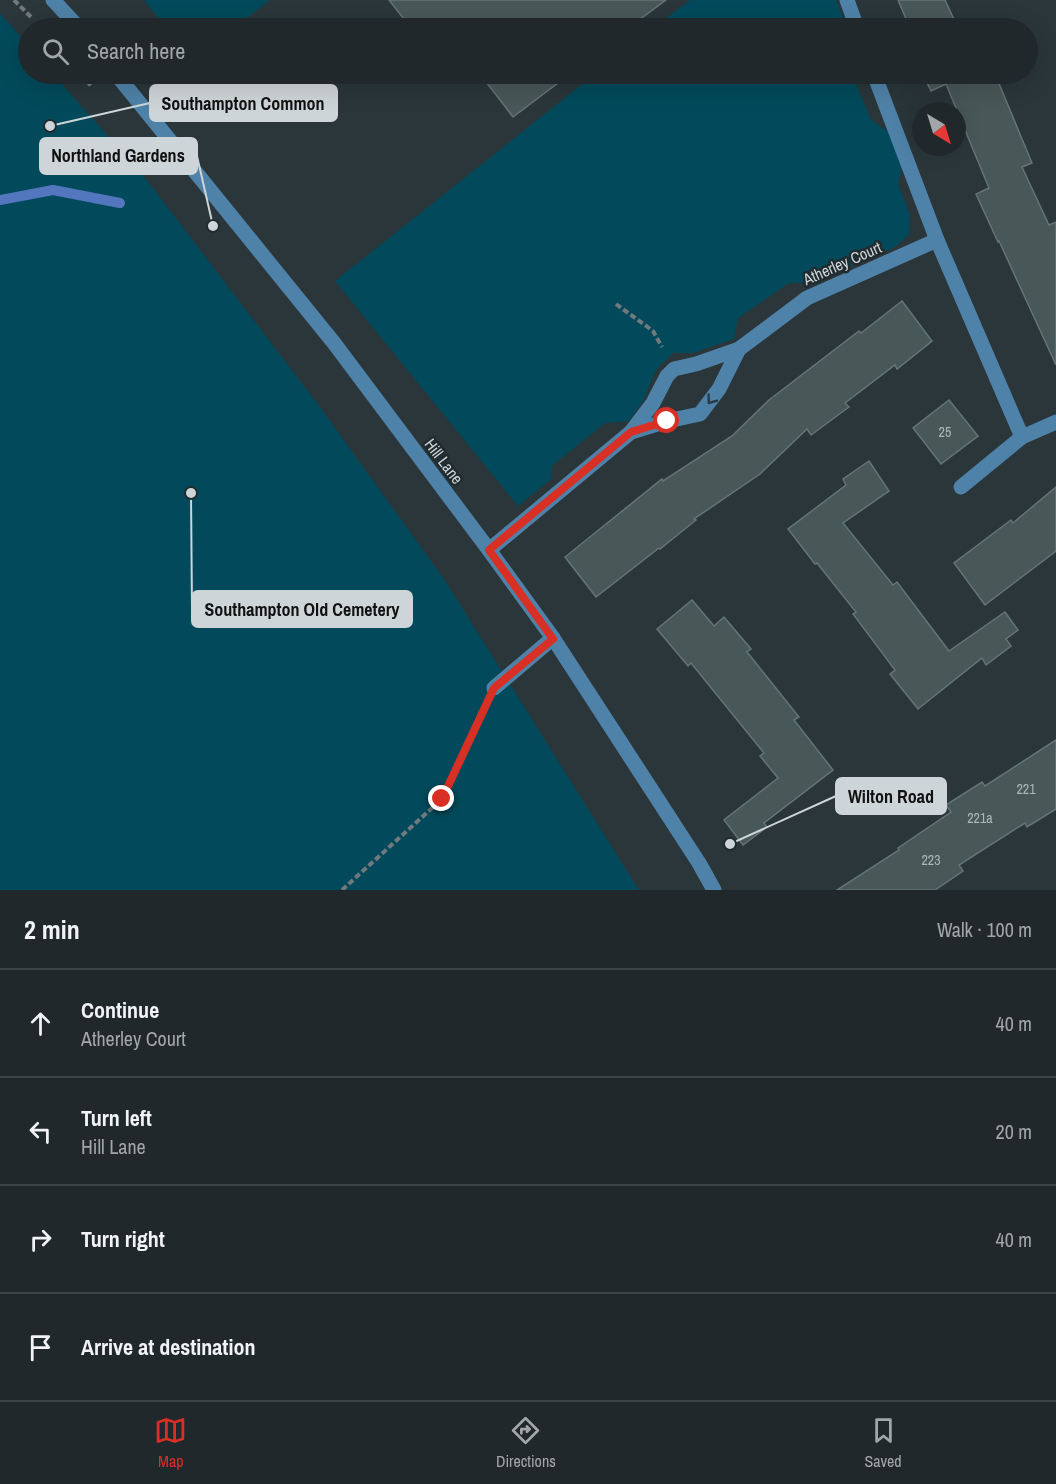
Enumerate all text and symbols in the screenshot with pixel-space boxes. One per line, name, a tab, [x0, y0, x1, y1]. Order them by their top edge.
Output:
search box	[18, 18, 1038, 84]
icon: search	[39, 35, 72, 68]
text: Search here	[87, 36, 185, 66]
callout: Southampton Common	[150, 85, 337, 121]
text: Southampton Common	[161, 91, 325, 116]
north arrow	[912, 102, 966, 156]
callout: Northland Gardens	[40, 138, 197, 174]
text: Northland Gardens	[51, 143, 185, 168]
street label: Atherley Court	[798, 236, 885, 291]
one-way arrow	[707, 394, 718, 405]
route start	[653, 407, 679, 433]
house number: 25	[939, 423, 951, 441]
street label: Hill Lane	[420, 434, 468, 488]
callout: Southampton Old Cemetery	[192, 591, 412, 627]
text: Southampton Old Cemetery	[204, 597, 400, 622]
callout: Wilton Road	[836, 778, 946, 814]
house number: 221	[1016, 780, 1036, 798]
text: Wilton Road	[848, 784, 934, 809]
route end	[428, 785, 454, 811]
house number: 221a	[967, 809, 993, 827]
house number: 223	[921, 851, 941, 869]
text: 2 min	[24, 912, 80, 947]
text: Walk · 100 m	[937, 916, 1032, 943]
text: Continue	[81, 995, 159, 1025]
icon: ahead	[24, 1007, 57, 1040]
text: 40 m	[996, 1010, 1032, 1037]
text: Atherley Court	[81, 1025, 186, 1052]
text: Turn left	[81, 1103, 152, 1133]
icon: left	[24, 1115, 57, 1148]
text: 20 m	[996, 1118, 1032, 1145]
text: Hill Lane	[81, 1133, 146, 1160]
icon: right	[24, 1223, 57, 1256]
text: Turn right	[81, 1224, 165, 1254]
text: 40 m	[996, 1226, 1032, 1253]
icon: arrive	[24, 1331, 57, 1364]
text: Arrive at destination	[81, 1332, 255, 1362]
tab: Map	[154, 1414, 187, 1472]
tab: Directions	[496, 1414, 556, 1472]
tab: Saved	[864, 1414, 902, 1472]

